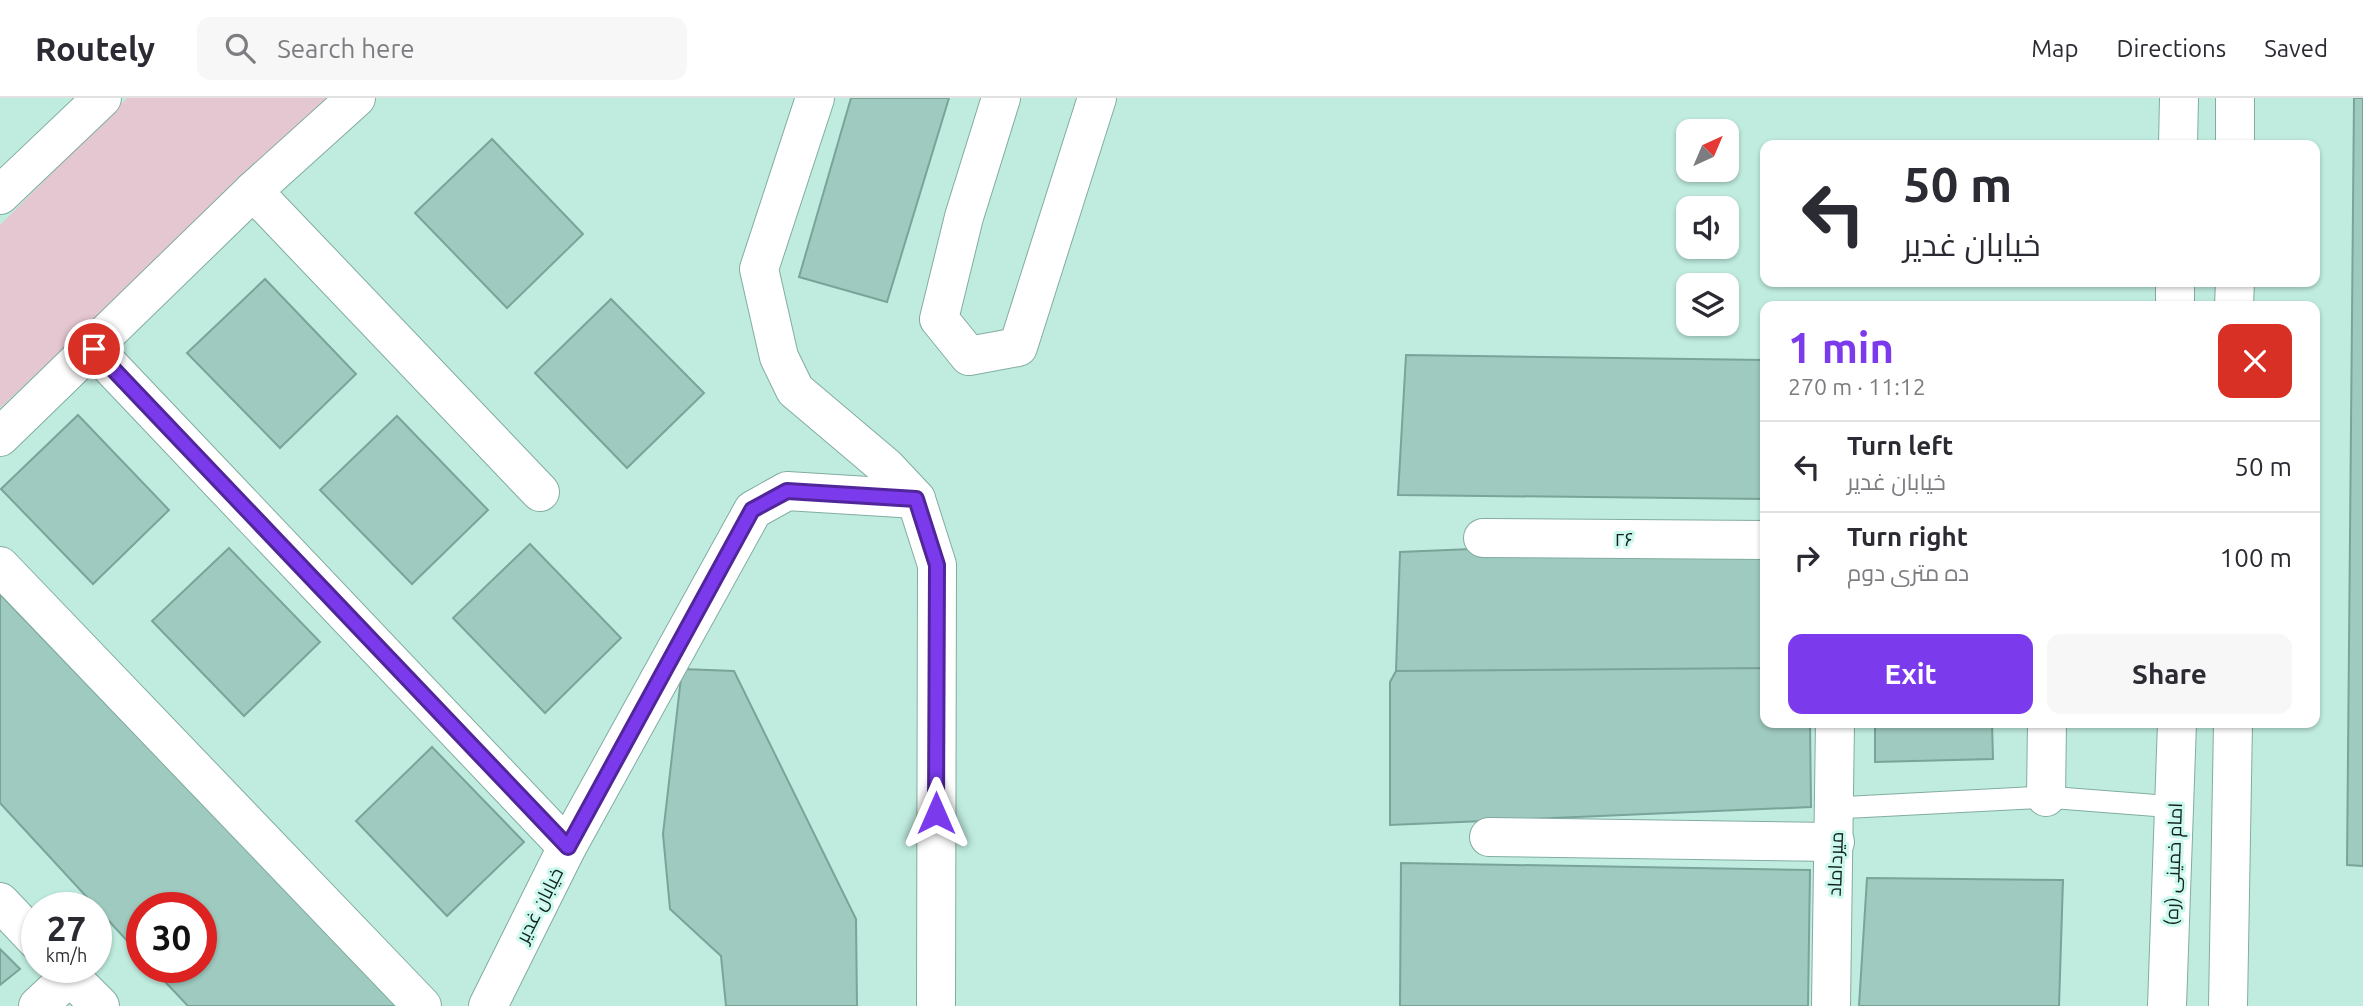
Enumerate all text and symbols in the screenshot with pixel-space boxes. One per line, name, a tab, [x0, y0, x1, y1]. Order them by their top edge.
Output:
search box	[197, 17, 687, 80]
icon: search	[221, 29, 259, 67]
text: Routely	[35, 30, 155, 67]
text: Search here	[277, 34, 415, 63]
text: Map	[2031, 35, 2078, 62]
text: Directions	[2116, 35, 2226, 62]
text: Saved	[2264, 35, 2328, 62]
north arrow	[1676, 119, 1740, 182]
map controls	[1676, 119, 1739, 336]
text: 50 m	[1903, 156, 2012, 211]
icon: left	[1788, 168, 1879, 259]
button: sound	[1676, 196, 1739, 259]
text: خیابان غدیر	[1903, 226, 2040, 262]
button: layers	[1676, 273, 1739, 336]
pin	[64, 319, 124, 379]
text: 1 min	[1788, 324, 1894, 371]
button: close	[2218, 324, 2292, 398]
icon: arrive	[75, 330, 113, 368]
text: 270 m · 11:12	[1788, 374, 1926, 399]
text: Turn left	[1847, 431, 1953, 460]
icon: left	[1788, 448, 1826, 486]
text: 50 m	[2234, 452, 2292, 481]
text: خیابان غدیر	[1847, 469, 1946, 494]
text: Turn right	[1847, 522, 1968, 551]
street label: ۲۶	[1614, 528, 1634, 550]
icon: right	[1788, 539, 1826, 577]
text: 100 m	[2220, 543, 2292, 572]
text: ده متری دوم	[1847, 560, 1969, 585]
button: Exit	[1788, 634, 2033, 714]
button: Share	[2047, 634, 2292, 714]
position arrow	[899, 776, 973, 850]
street label: امام خمینی (ره)	[2160, 802, 2189, 926]
street label: میرداماد	[1823, 831, 1848, 897]
street label: خیابان غدیر	[510, 864, 568, 948]
speed limit sign: 30	[126, 892, 217, 983]
text: 27	[47, 908, 86, 948]
text: km/h	[46, 945, 87, 965]

